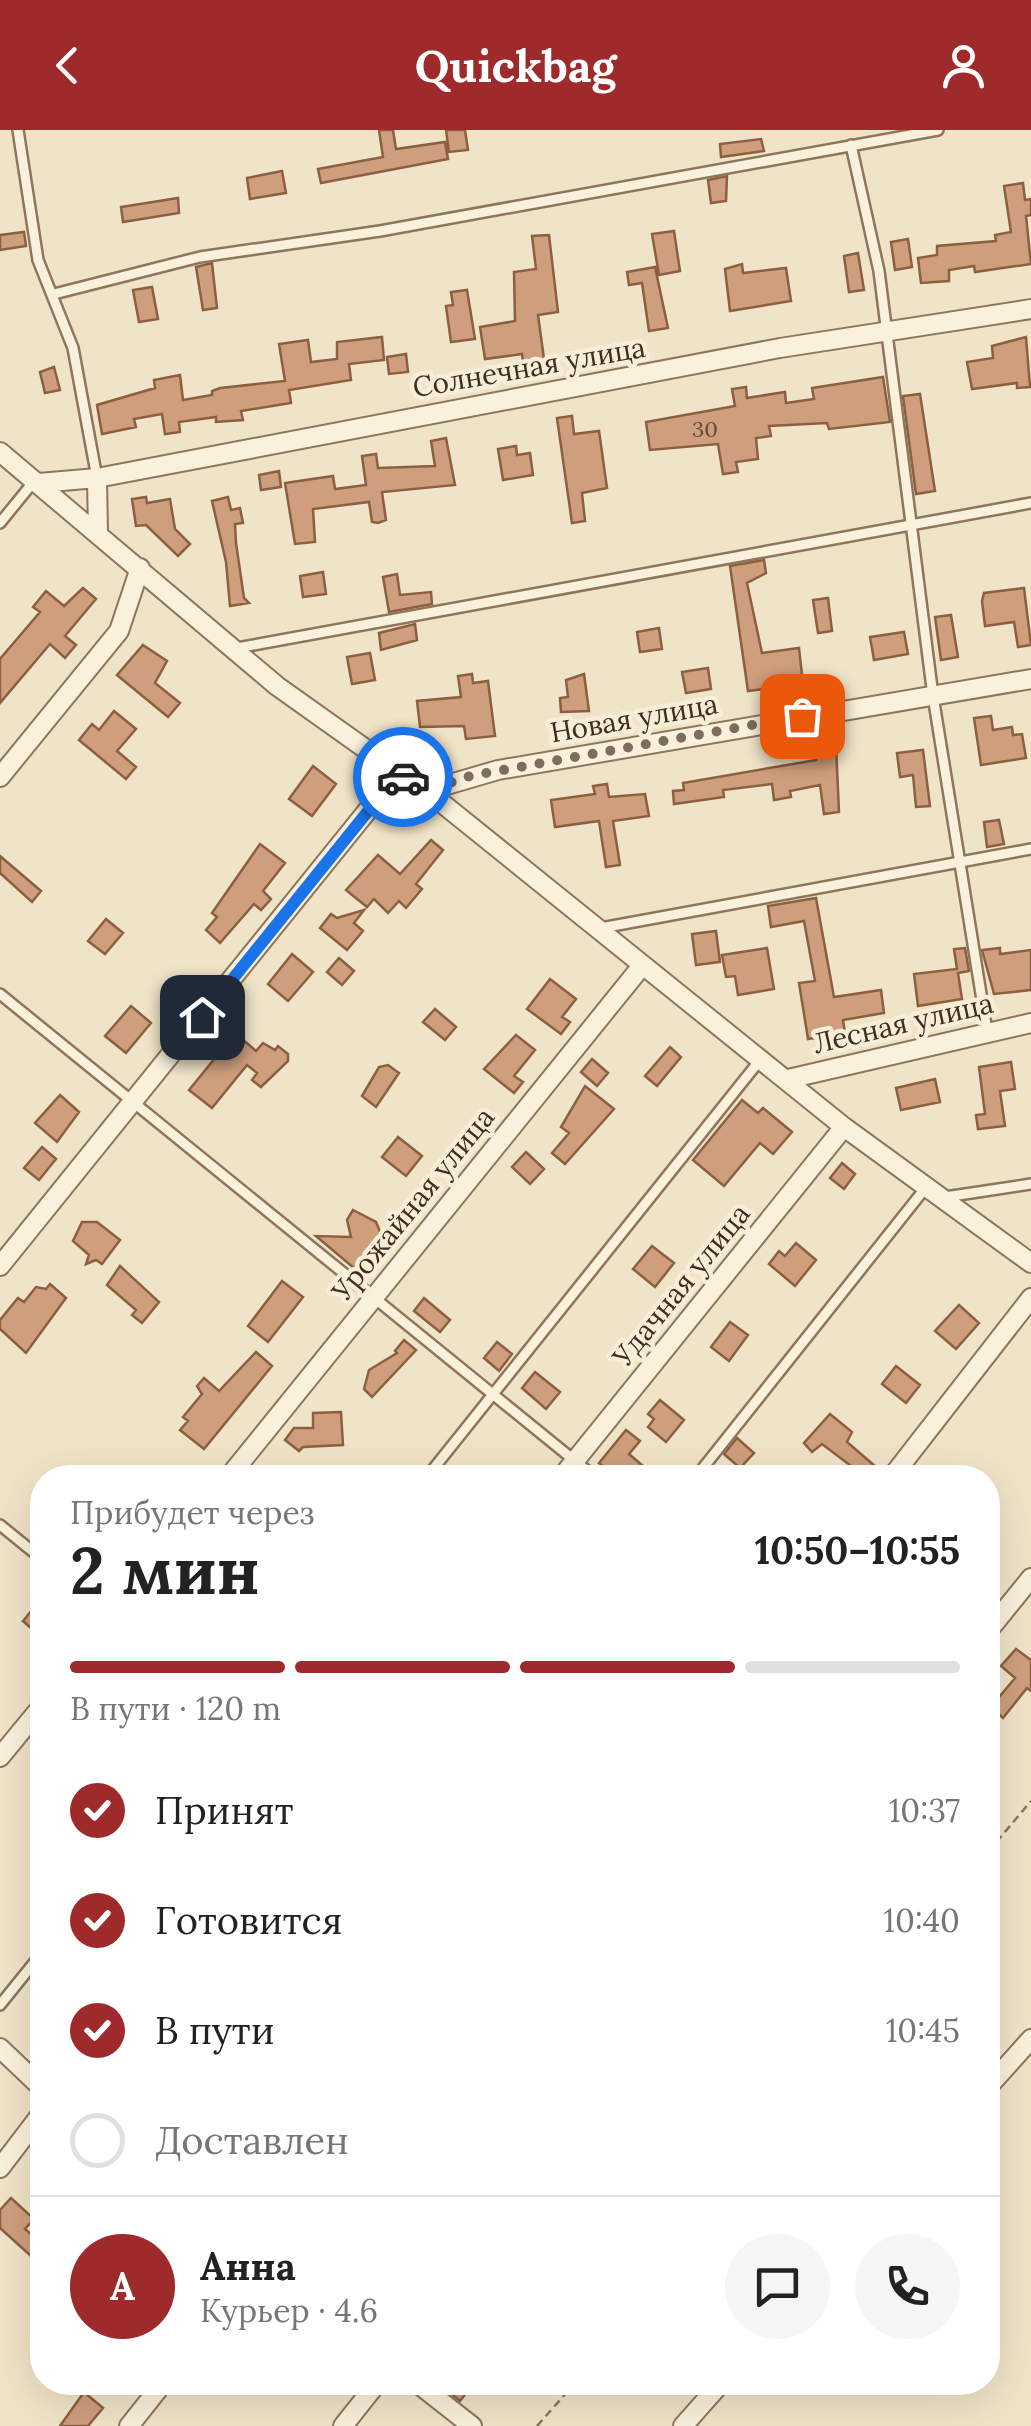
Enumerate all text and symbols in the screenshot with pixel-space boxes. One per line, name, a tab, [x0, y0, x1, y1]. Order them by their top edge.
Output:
text: Quickbag	[415, 37, 616, 94]
icon: back	[40, 38, 95, 93]
icon: person	[936, 38, 991, 93]
street label: Солнечная улица	[410, 329, 648, 405]
house number: 30	[692, 415, 718, 443]
pin	[760, 674, 845, 759]
street label: Новая улица	[547, 686, 721, 750]
icon: bag	[775, 689, 830, 744]
courier	[353, 727, 453, 827]
icon: car	[376, 750, 431, 805]
pin	[160, 975, 245, 1060]
street label: Лесная улица	[809, 985, 997, 1061]
icon: home	[175, 990, 230, 1045]
street label: Урожайная улица	[323, 1100, 502, 1309]
street label: Удачная улица	[604, 1196, 758, 1374]
text: Прибудет через	[70, 1492, 314, 1533]
text: 10:50–10:55	[755, 1526, 960, 1574]
text: 2 мин	[70, 1529, 260, 1612]
text: В пути · 120 m	[70, 1688, 281, 1729]
icon: check	[70, 1783, 125, 1838]
text: Принят	[155, 1786, 294, 1834]
text: 10:37	[889, 1790, 960, 1831]
icon: check	[70, 1893, 125, 1948]
text: Готовится	[155, 1896, 342, 1944]
text: 10:40	[883, 1900, 960, 1941]
icon: check	[70, 2003, 125, 2058]
text: В пути	[155, 2006, 274, 2054]
text: 10:45	[886, 2010, 960, 2051]
text: Доставлен	[155, 2116, 349, 2164]
button: chat	[725, 2234, 830, 2339]
button: phone	[855, 2234, 960, 2339]
text: Анна	[200, 2242, 296, 2290]
text: А	[110, 2262, 135, 2310]
text: Курьер · 4.6	[200, 2290, 378, 2331]

